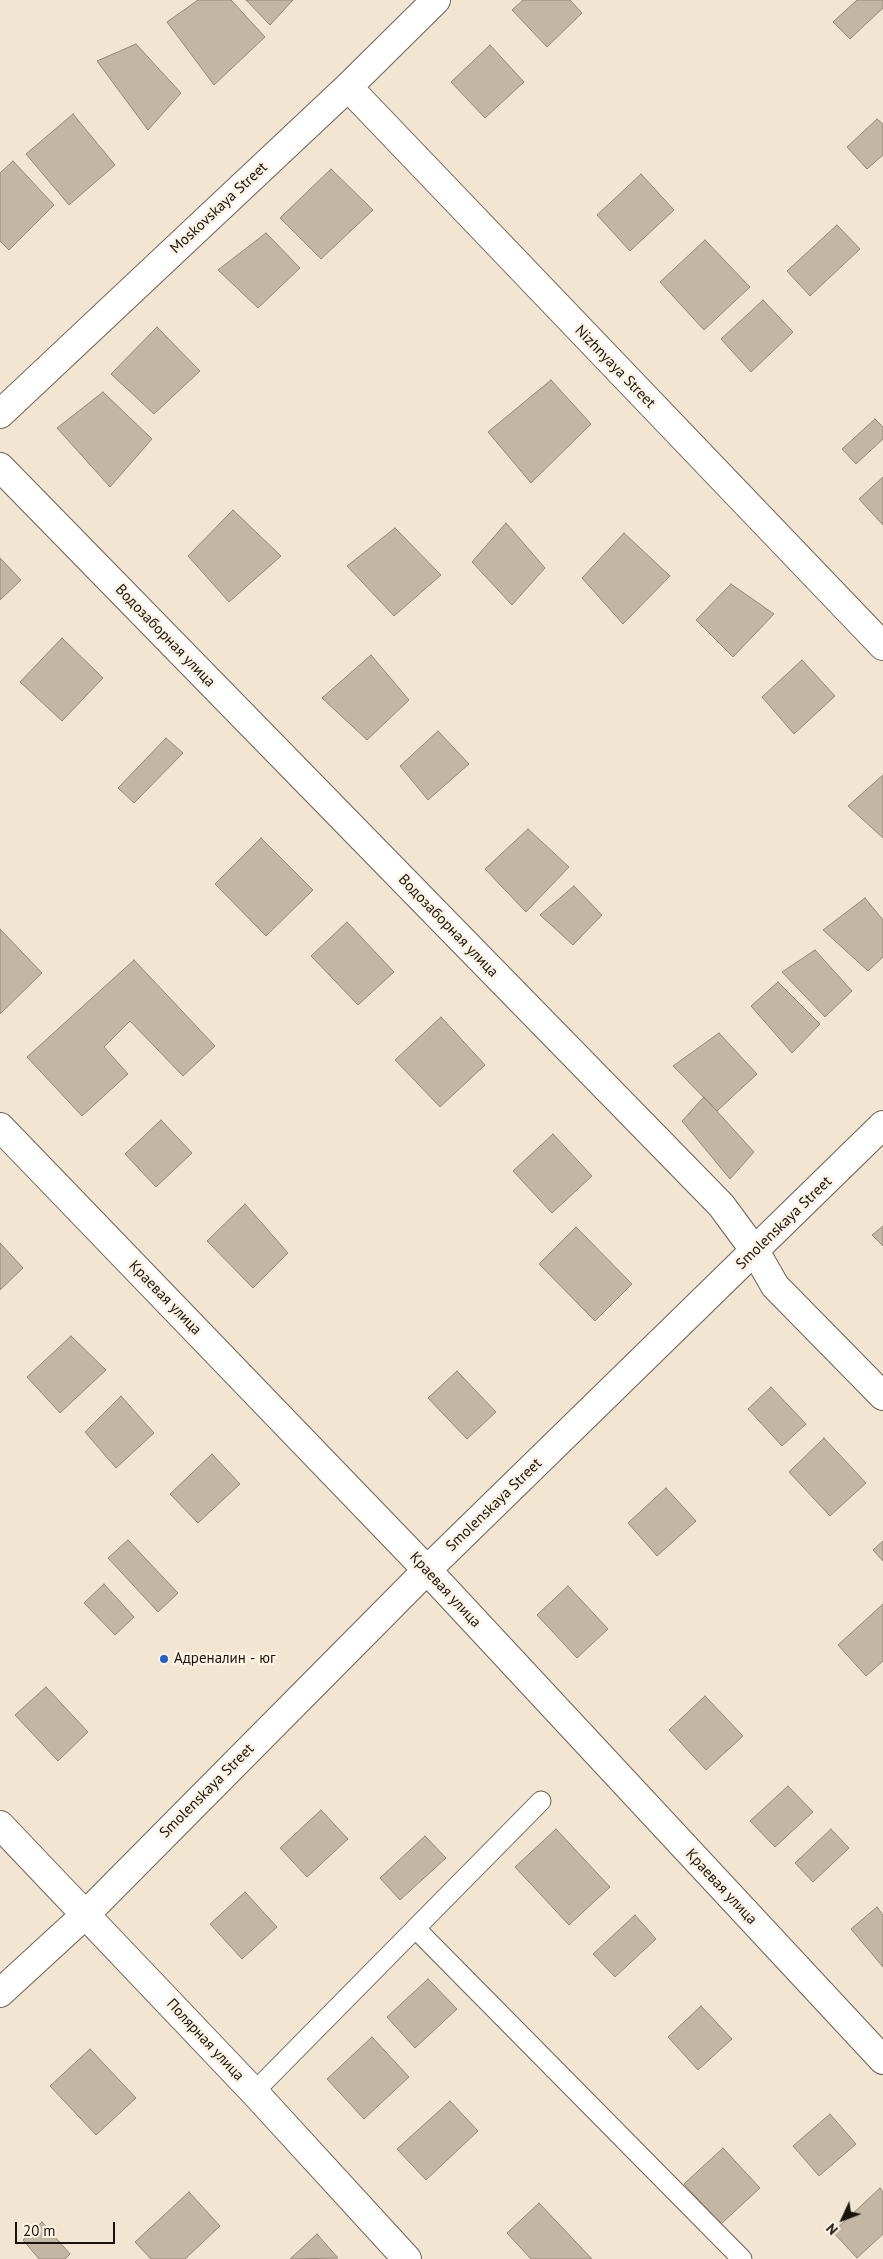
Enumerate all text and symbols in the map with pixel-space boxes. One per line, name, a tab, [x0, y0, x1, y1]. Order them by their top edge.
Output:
street label: Moskovskaya Street	[167, 158, 271, 258]
street label: Nizhnyaya Street	[571, 322, 659, 412]
street label: Водозаборная улица	[111, 581, 219, 691]
street label: Водозаборная улица	[394, 871, 502, 981]
street label: Smolenskaya Street	[732, 1173, 836, 1273]
street label: Краевая улица	[125, 1257, 205, 1339]
street label: Smolenskaya Street	[442, 1455, 546, 1555]
street label: Краевая улица	[405, 1549, 485, 1631]
place label: Адреналин - юг	[174, 1650, 276, 1668]
marker: Адреналин - юг	[158, 1653, 170, 1665]
street label: Smolenskaya Street	[156, 1740, 258, 1842]
street label: Краевая улица	[681, 1846, 761, 1928]
street label: Полярная улица	[162, 1995, 248, 2085]
north arrow	[818, 2194, 868, 2244]
scale bar	[18, 2212, 118, 2244]
text: N	[822, 2220, 842, 2239]
text: 20 m	[23, 2221, 56, 2240]

